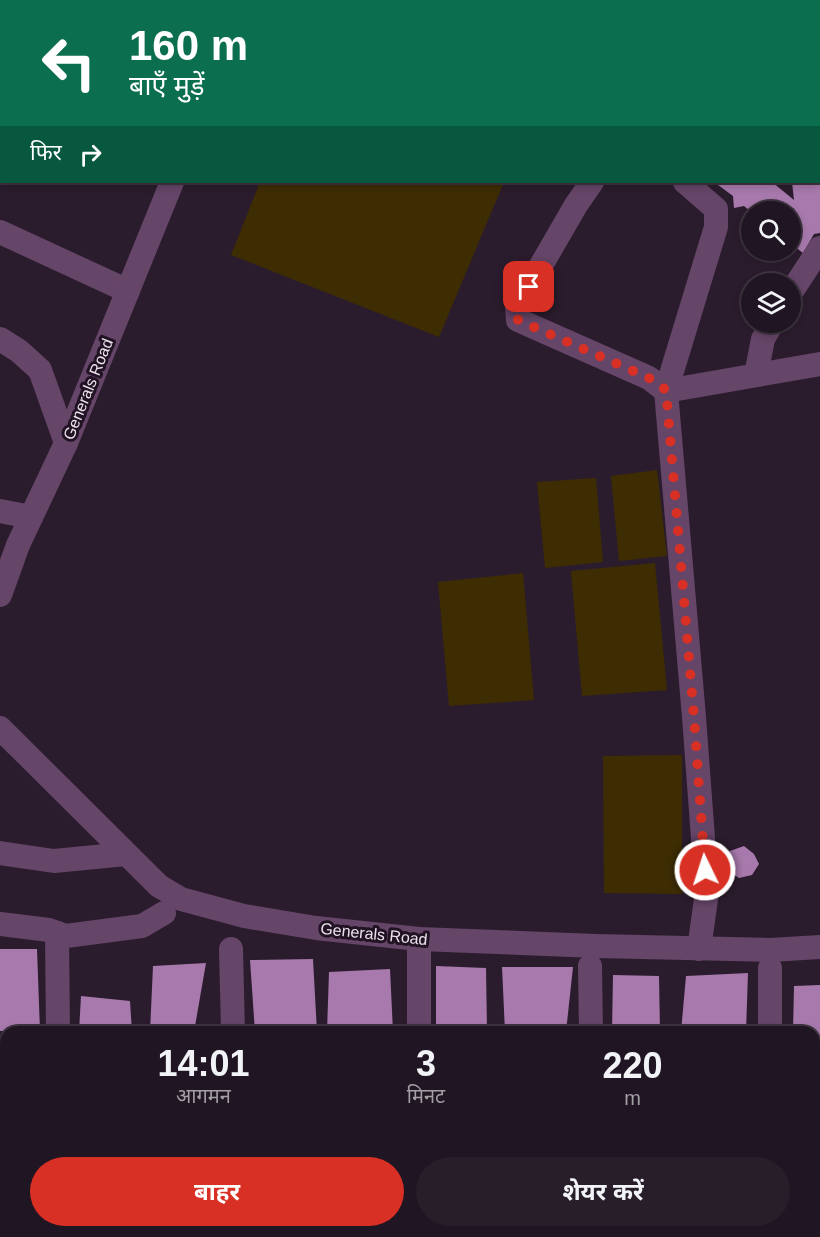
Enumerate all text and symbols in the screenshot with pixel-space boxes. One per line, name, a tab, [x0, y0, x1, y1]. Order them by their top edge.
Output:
text: 160 m	[129, 22, 248, 69]
icon: left	[30, 24, 108, 102]
text: बाएँ मुड़ें	[129, 71, 204, 101]
icon: right	[74, 138, 107, 171]
text: फिर	[30, 140, 62, 165]
map controls	[741, 201, 801, 333]
button: search	[741, 201, 801, 261]
pin	[503, 261, 554, 312]
icon: arrive	[512, 270, 545, 303]
button: layers	[741, 273, 801, 333]
street label: Generals Road	[60, 336, 116, 442]
position arrow	[673, 838, 737, 902]
street label: Generals Road	[320, 920, 428, 948]
text: 14:01	[157, 1043, 249, 1084]
text: 3	[416, 1043, 436, 1084]
text: 220	[603, 1045, 663, 1086]
text: आगमन	[176, 1085, 231, 1107]
text: मिनट	[407, 1085, 445, 1107]
text: m	[624, 1087, 641, 1109]
button: बाहर	[30, 1157, 404, 1226]
button: शेयर करें	[416, 1157, 790, 1226]

